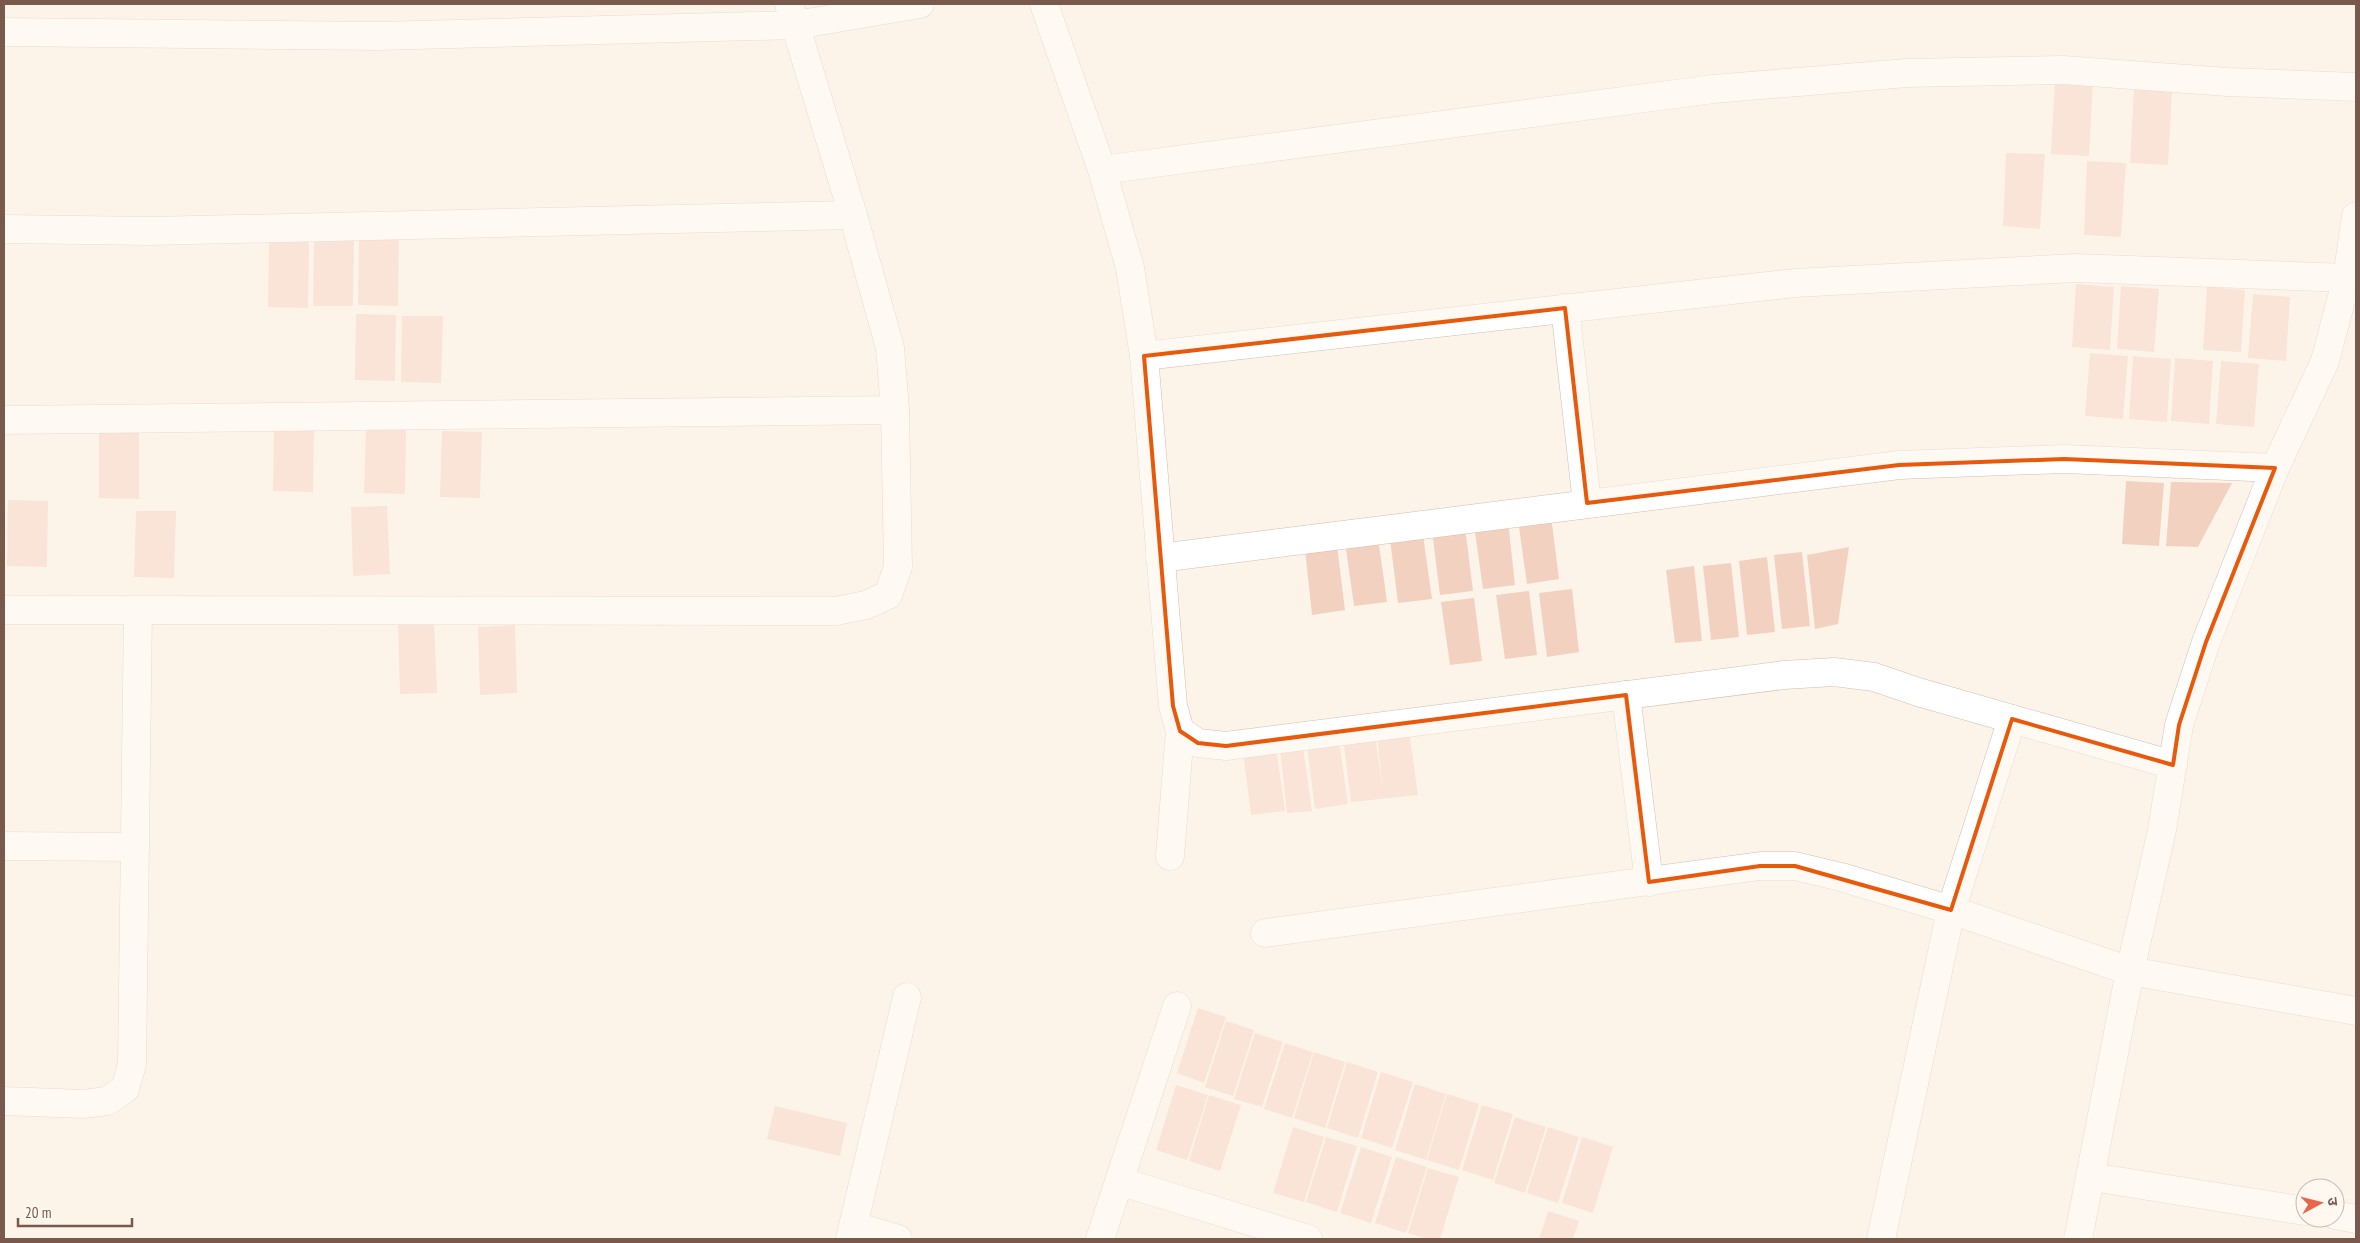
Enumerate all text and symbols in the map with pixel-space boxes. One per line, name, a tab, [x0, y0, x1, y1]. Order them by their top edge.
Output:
north arrow	[2295, 1178, 2345, 1228]
scale bar	[18, 1196, 131, 1228]
text: उ	[2323, 1196, 2342, 1207]
text: 20 m	[25, 1203, 51, 1222]

